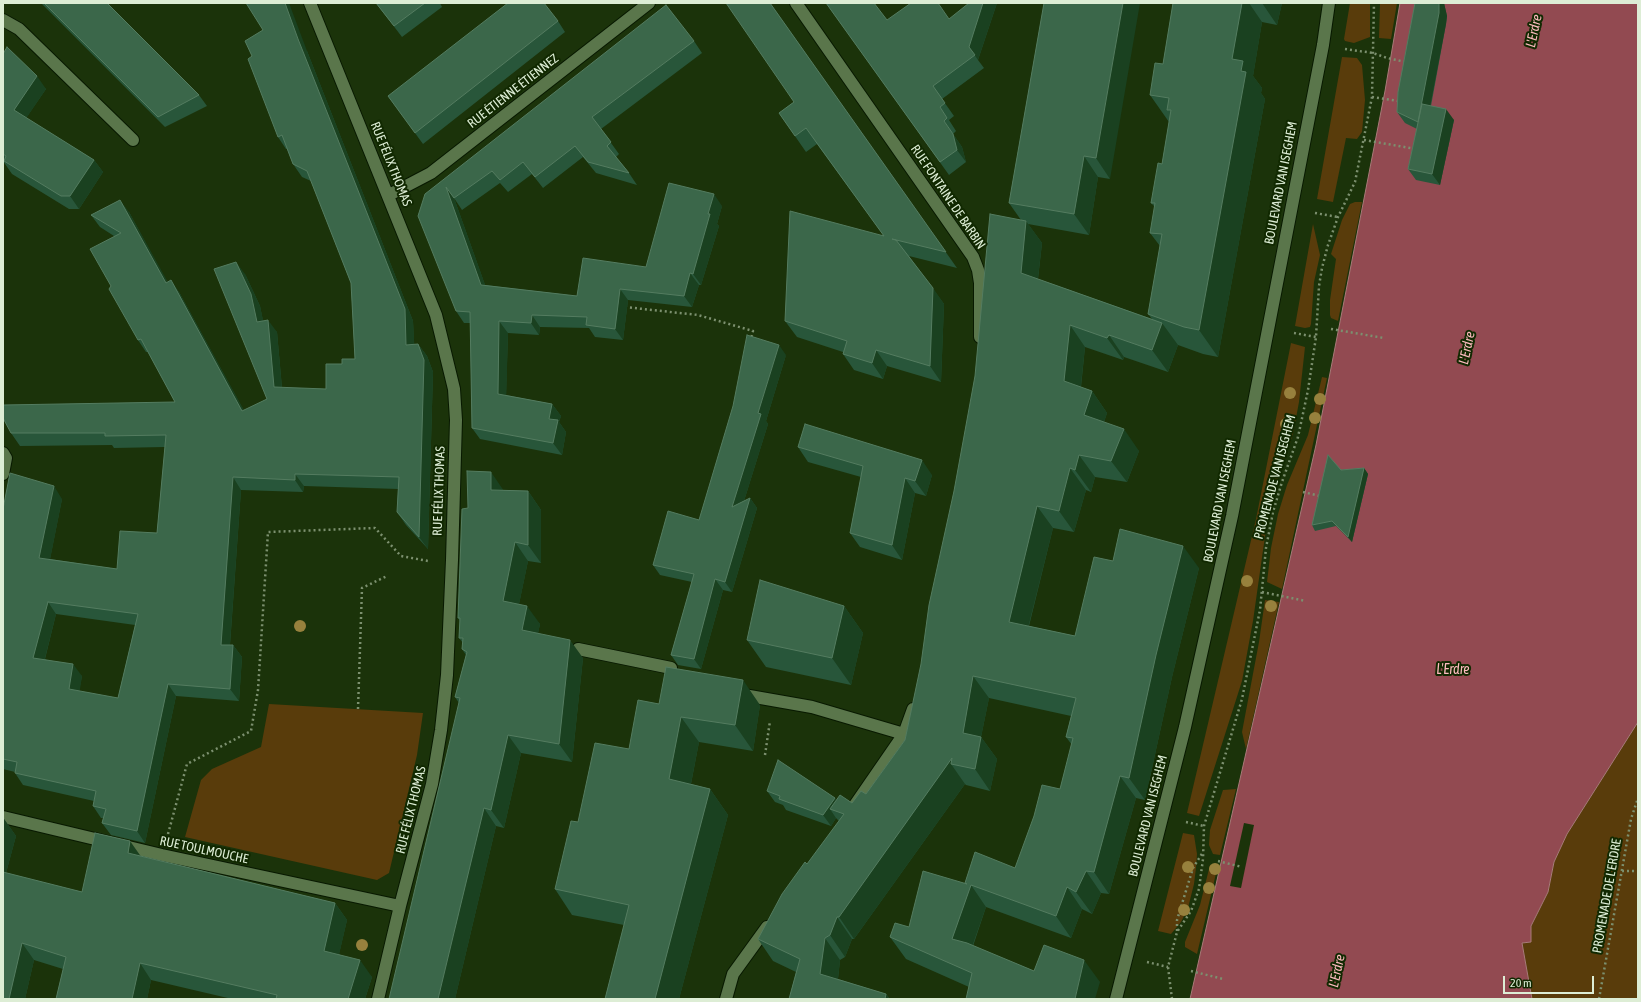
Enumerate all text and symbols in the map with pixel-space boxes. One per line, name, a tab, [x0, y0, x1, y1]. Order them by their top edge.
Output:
water label: L'Erdre	[1522, 13, 1546, 49]
street label: RUE ÉTIENNE ÉTIENNEZ	[464, 51, 562, 131]
street label: RUE FÉLIX THOMAS	[367, 120, 415, 208]
street label: BOULEVARD VAN ISEGHEM	[1261, 120, 1301, 246]
street label: RUE FONTAINE DE BARBIN	[907, 142, 989, 252]
water label: L'Erdre	[1455, 330, 1479, 366]
street label: PROMENADE VAN ISEGHEM	[1251, 413, 1299, 541]
street label: BOULEVARD VAN ISEGHEM	[1200, 438, 1240, 564]
street label: RUE FÉLIX THOMAS	[430, 446, 448, 536]
water label: L'Erdre	[1436, 662, 1470, 678]
street label: BOULEVARD VAN ISEGHEM	[1125, 753, 1171, 879]
street label: RUE FÉLIX THOMAS	[393, 765, 429, 855]
street label: RUE TOULMOUCHE	[158, 833, 250, 867]
street label: PROMENADE DE L'ERDRE	[1589, 838, 1625, 954]
water label: L'Erdre	[1325, 953, 1349, 989]
scale bar	[1505, 968, 1596, 994]
text: 20 m	[1510, 976, 1532, 990]

